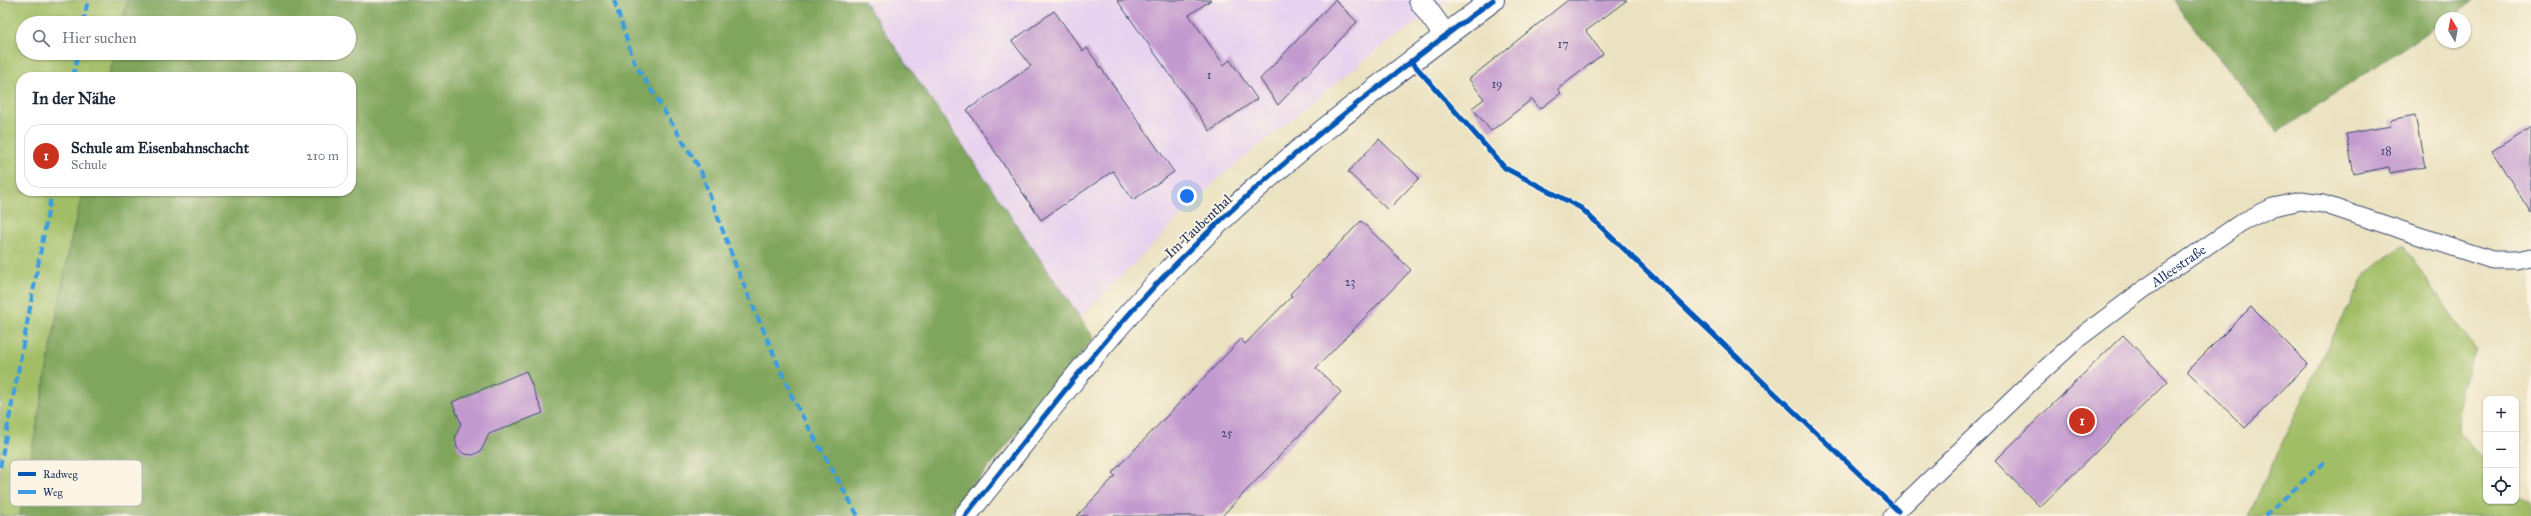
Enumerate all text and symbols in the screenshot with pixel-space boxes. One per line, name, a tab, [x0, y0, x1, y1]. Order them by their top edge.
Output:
north arrow	[2435, 12, 2471, 48]
search box	[16, 16, 356, 60]
icon: search	[30, 27, 52, 49]
text: Hier suchen	[62, 29, 137, 47]
house number: 17	[1557, 37, 1569, 51]
house number: 1	[1207, 68, 1212, 82]
house number: 19	[1491, 77, 1503, 91]
text: In der Nähe	[32, 88, 116, 109]
text: Schule am Eisenbahnschacht	[71, 139, 249, 157]
house number: 18	[2380, 144, 2392, 158]
text: 1	[43, 148, 49, 164]
text: 210 m	[306, 148, 339, 164]
text: Schule	[71, 157, 107, 173]
your location	[1177, 186, 1197, 206]
street label: Im Taubenthal	[1161, 191, 1236, 262]
street label: Alleestraße	[2147, 241, 2209, 291]
house number: 23	[1345, 275, 1356, 289]
map controls	[2483, 396, 2519, 504]
button: +	[2483, 396, 2519, 432]
pin: 1	[2069, 406, 2095, 436]
house number: 25	[1221, 426, 1233, 440]
button: −	[2483, 432, 2519, 468]
legend	[10, 460, 142, 506]
text: Radweg	[43, 468, 79, 481]
button: locate	[2483, 468, 2519, 504]
text: Weg	[43, 486, 64, 499]

